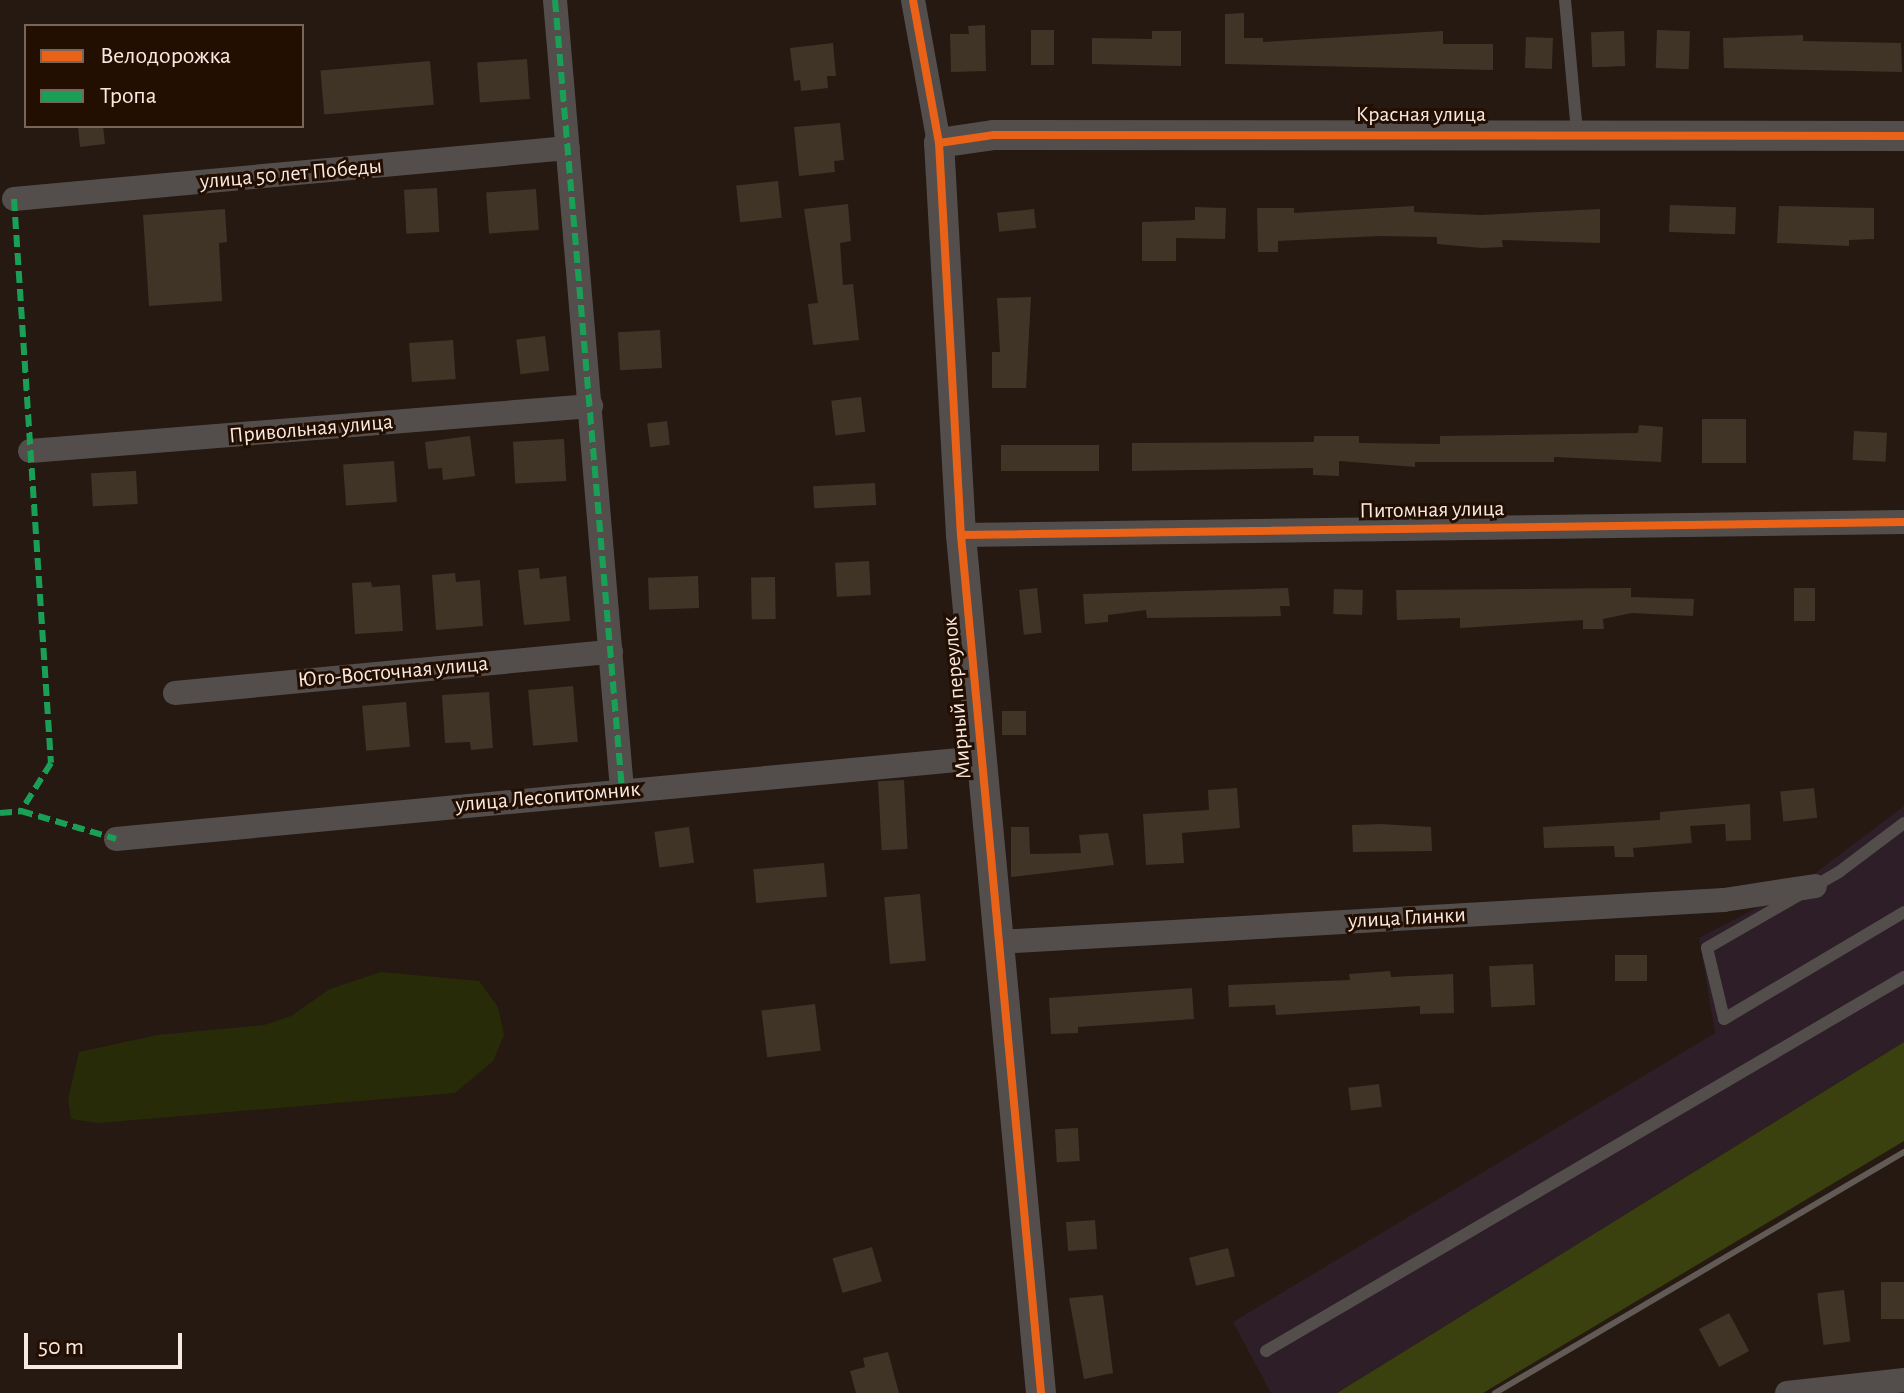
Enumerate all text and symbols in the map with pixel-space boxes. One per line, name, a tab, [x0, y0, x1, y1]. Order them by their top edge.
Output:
legend	[24, 24, 304, 128]
text: Велодорожка	[100, 44, 231, 68]
text: Тропа	[100, 84, 157, 108]
street label: Красная улица	[1356, 102, 1486, 128]
street label: улица 50 лет Победы	[199, 153, 383, 195]
street label: Привольная улица	[228, 409, 394, 449]
street label: Питомная улица	[1359, 496, 1505, 524]
street label: Мирный переулок	[937, 616, 977, 780]
street label: Юго-Восточная улица	[297, 651, 489, 693]
street label: улица Лесопитомник	[455, 776, 641, 818]
street label: улица Глинки	[1347, 902, 1467, 934]
scale bar	[28, 1317, 186, 1367]
text: 50 m	[38, 1335, 84, 1359]

